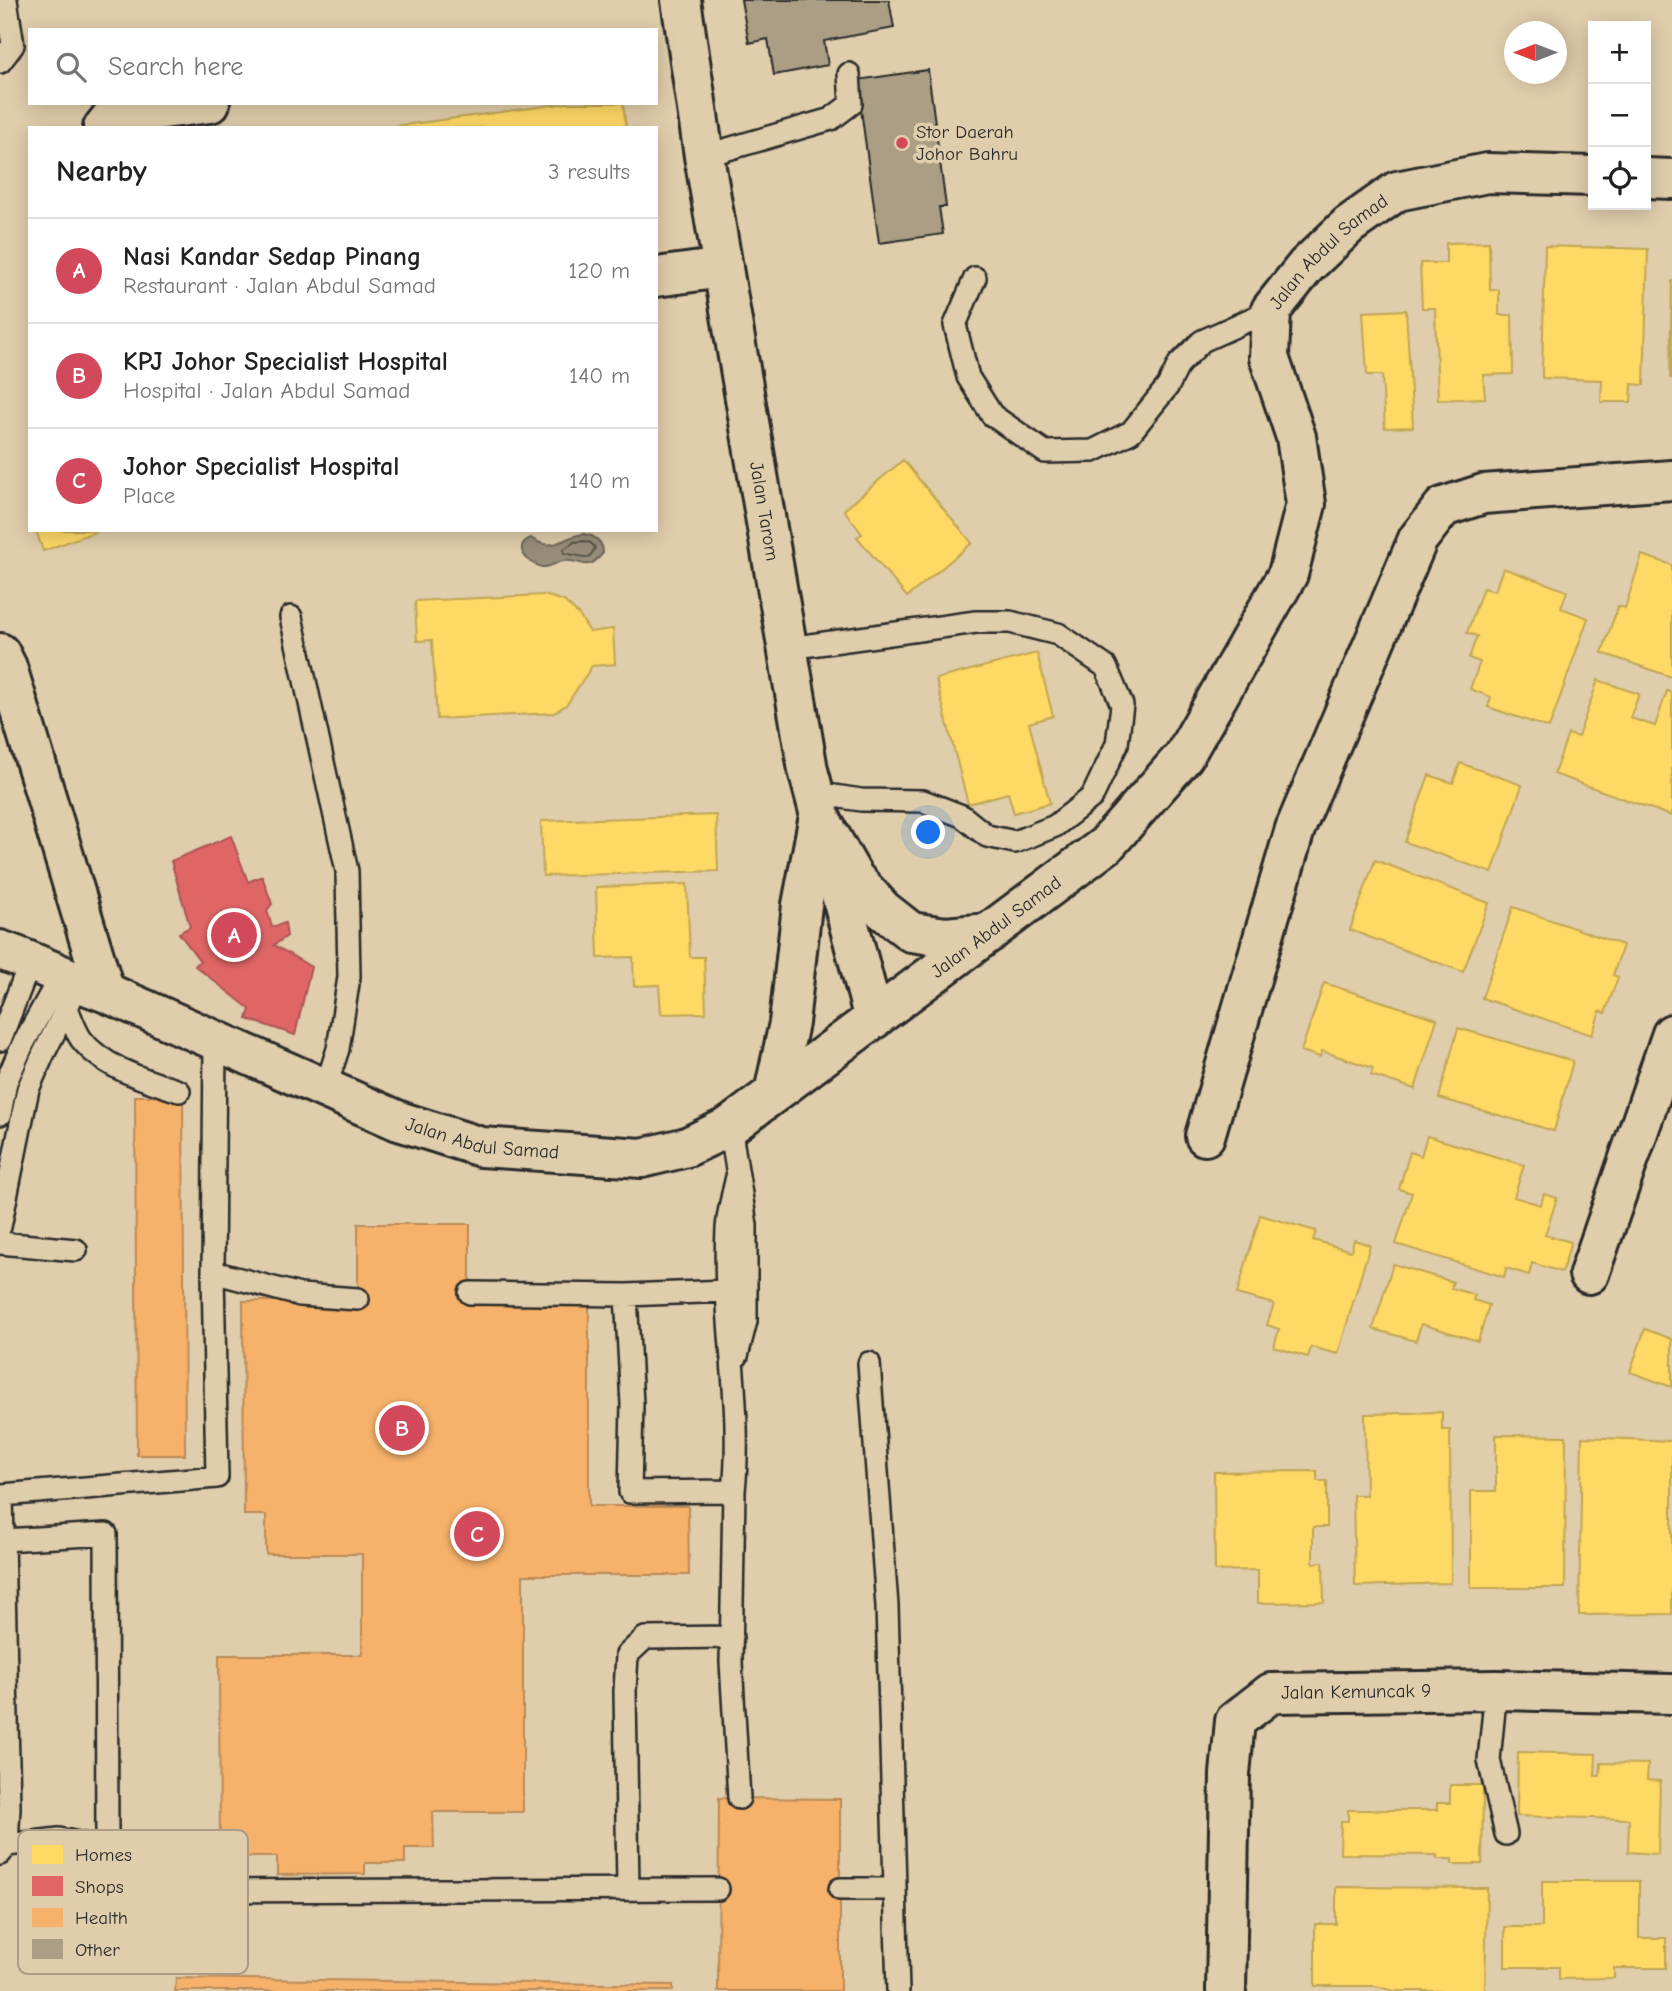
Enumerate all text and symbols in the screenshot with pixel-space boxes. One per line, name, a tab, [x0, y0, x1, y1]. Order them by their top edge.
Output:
north arrow	[1504, 21, 1567, 84]
map controls	[1588, 21, 1651, 210]
button: +	[1588, 21, 1651, 84]
search box	[28, 28, 658, 105]
icon: search	[52, 48, 90, 86]
text: Search here	[108, 52, 243, 82]
button: −	[1588, 84, 1651, 147]
place label: Stor Daerah Johor Bahru	[916, 121, 1018, 165]
marker: Stor Daerah Johor Bahru	[894, 135, 910, 151]
button: locate	[1588, 147, 1651, 210]
text: Nearby	[56, 154, 147, 189]
text: 3 results	[548, 158, 630, 185]
street label: Jalan Abdul Samad	[1265, 190, 1392, 314]
text: Nasi Kandar Sedap Pinang	[123, 242, 421, 272]
text: A	[73, 257, 85, 284]
text: 120 m	[568, 257, 630, 284]
text: Restaurant · Jalan Abdul Samad	[123, 272, 436, 299]
text: KPJ Johor Specialist Hospital	[123, 347, 448, 377]
text: B	[72, 362, 86, 389]
text: 140 m	[569, 362, 630, 389]
text: Hospital · Jalan Abdul Samad	[123, 377, 411, 404]
text: Johor Specialist Hospital	[123, 452, 399, 482]
street label: Jalan Tarom	[745, 460, 783, 563]
text: C	[72, 467, 86, 494]
text: 140 m	[569, 467, 630, 494]
text: Place	[123, 482, 175, 509]
your location	[911, 815, 945, 849]
street label: Jalan Abdul Samad	[927, 871, 1066, 983]
pin: A	[211, 909, 257, 961]
street label: Jalan Abdul Samad	[403, 1113, 560, 1163]
pin: B	[379, 1402, 425, 1454]
pin: C	[454, 1508, 500, 1560]
street label: Jalan Kemuncak 9	[1281, 1680, 1431, 1704]
legend	[18, 1830, 248, 1974]
text: Homes	[75, 1844, 132, 1866]
text: Shops	[75, 1876, 124, 1898]
text: Health	[75, 1907, 128, 1929]
text: Other	[75, 1939, 120, 1961]

